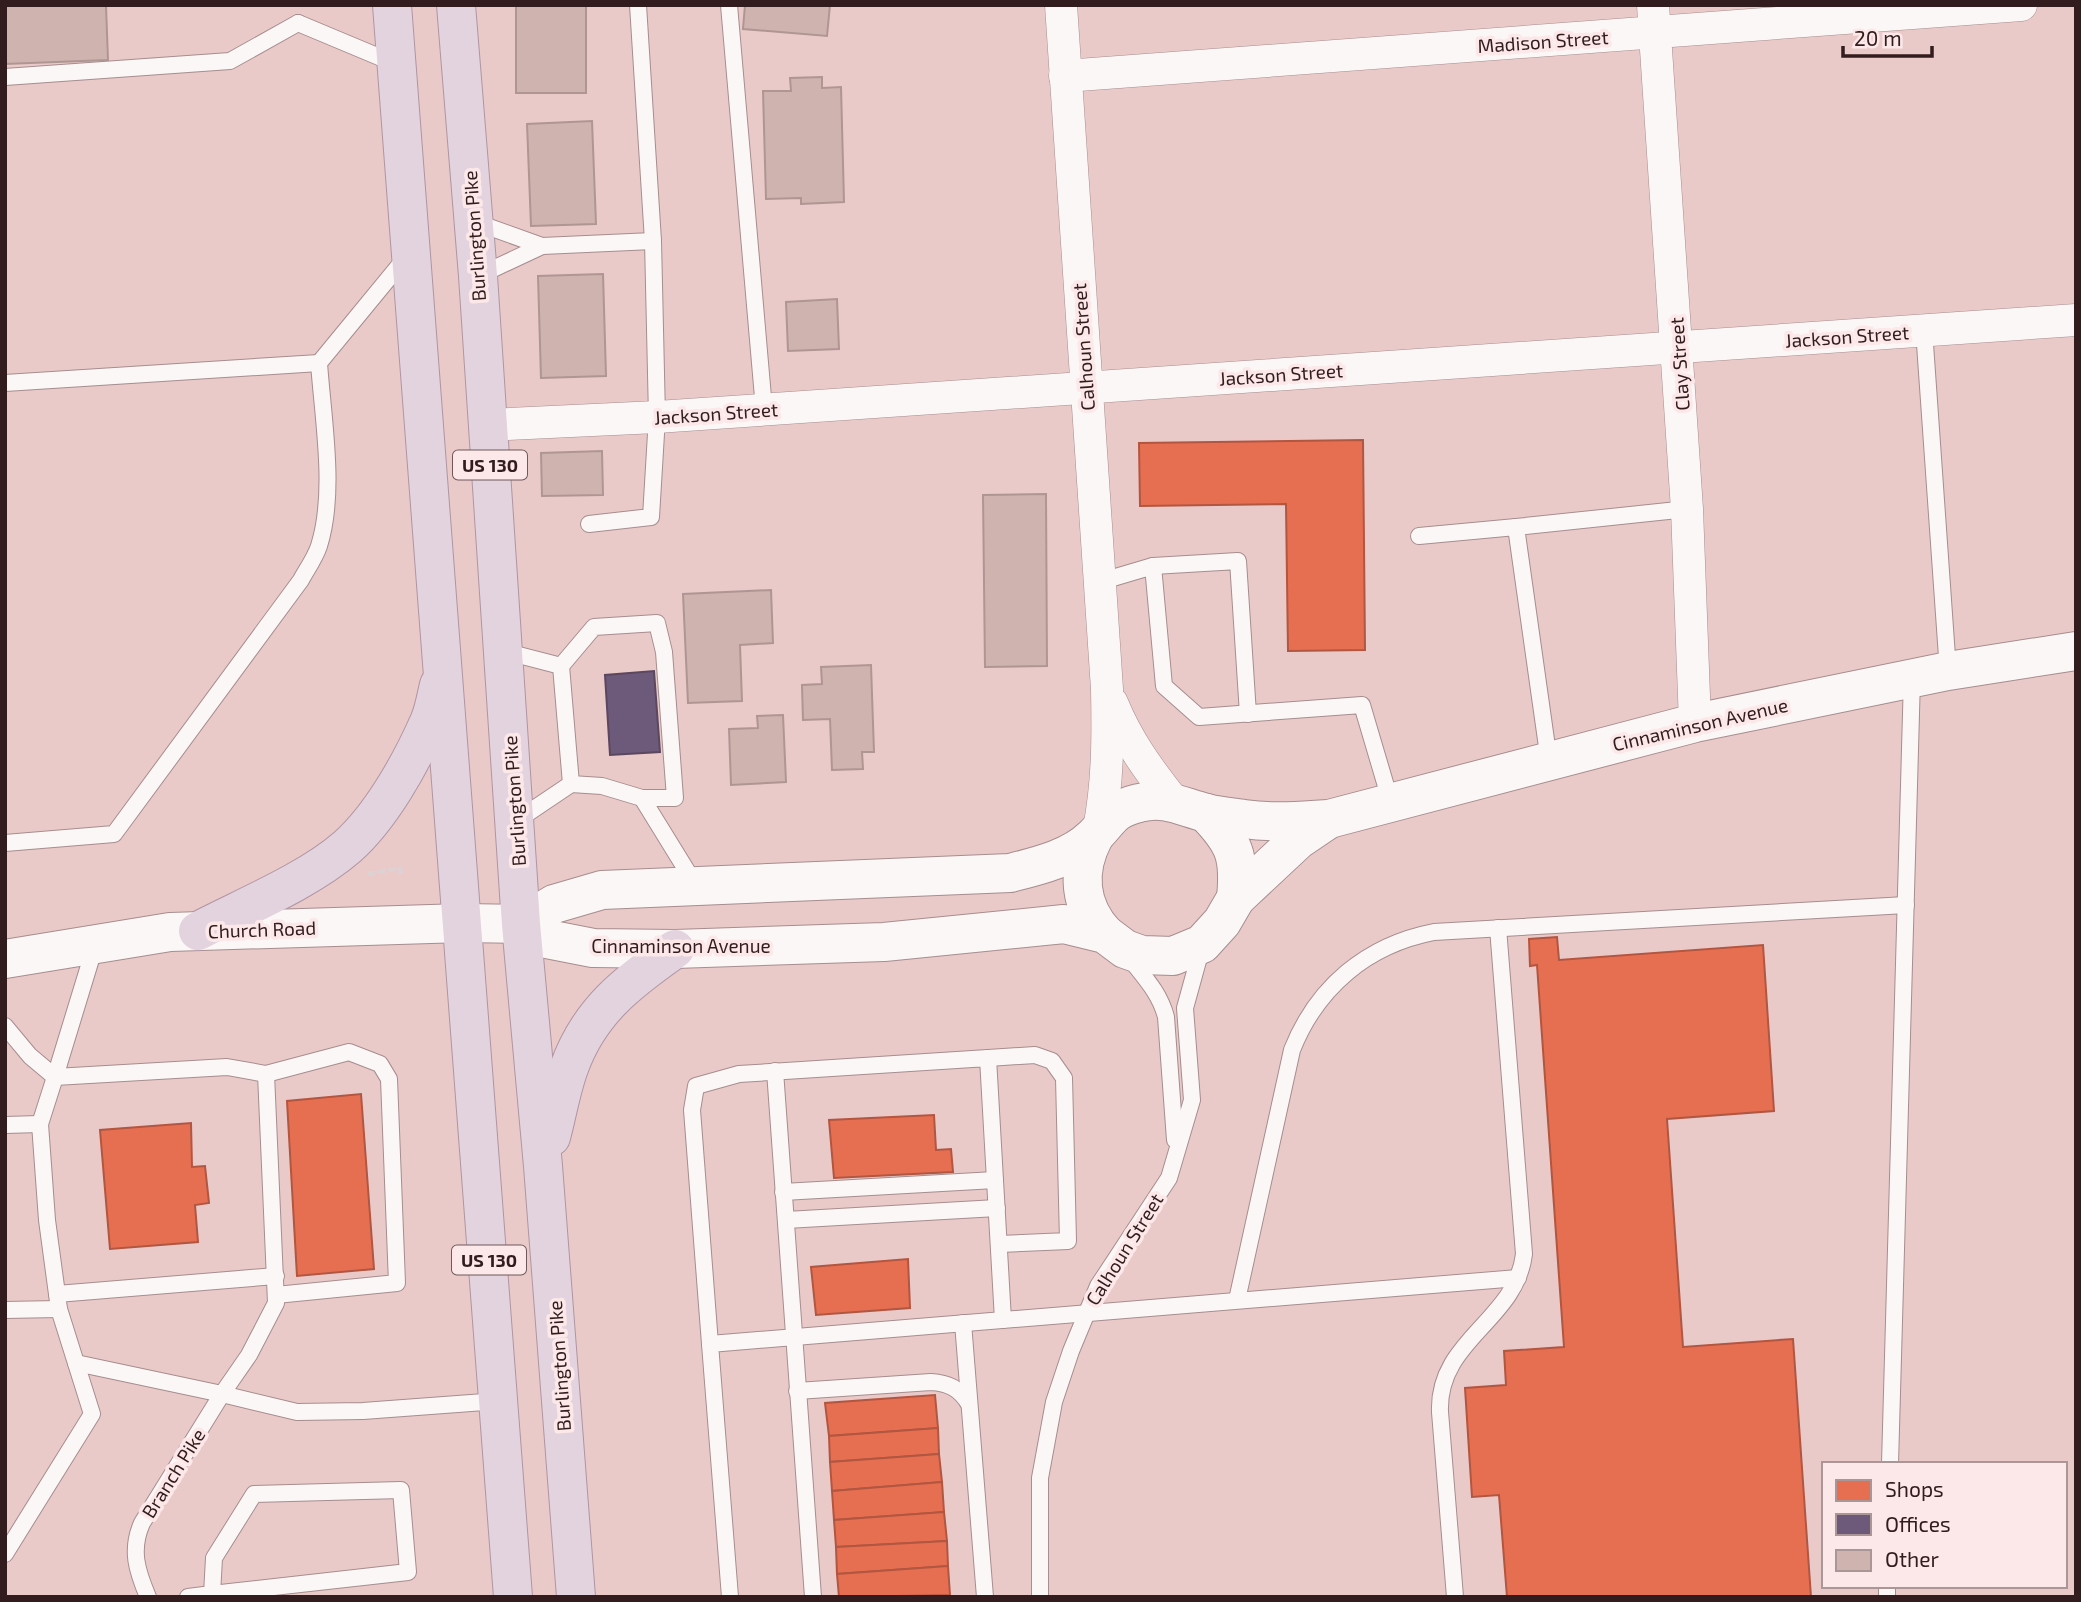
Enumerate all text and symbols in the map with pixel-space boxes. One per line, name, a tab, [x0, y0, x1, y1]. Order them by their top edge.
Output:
scale bar	[1843, 14, 1932, 58]
street label: Madison Street	[1477, 25, 1609, 57]
text: 20 m	[1854, 25, 1902, 50]
street label: Burlington Pike	[458, 170, 490, 302]
street label: Calhoun Street	[1067, 283, 1099, 411]
street label: Clay Street	[1664, 317, 1694, 411]
street label: Jackson Street	[1784, 320, 1910, 352]
street label: Jackson Street	[1218, 358, 1344, 390]
street label: Jackson Street	[653, 397, 779, 429]
road number: US 130	[453, 450, 527, 480]
street label: Cinnaminson Avenue	[1610, 693, 1790, 755]
street label: Burlington Pike	[498, 735, 530, 867]
street label: Church Road	[207, 916, 317, 942]
street label: Cinnaminson Avenue	[591, 934, 771, 957]
street label: Calhoun Street	[1080, 1189, 1168, 1309]
road number: US 130	[452, 1246, 526, 1274]
street label: Burlington Pike	[543, 1300, 575, 1432]
street label: Branch Pike	[136, 1424, 210, 1522]
legend	[1822, 1462, 2067, 1588]
text: Shops	[1885, 1476, 1944, 1501]
text: Offices	[1885, 1511, 1951, 1536]
text: Other	[1885, 1546, 1940, 1571]

